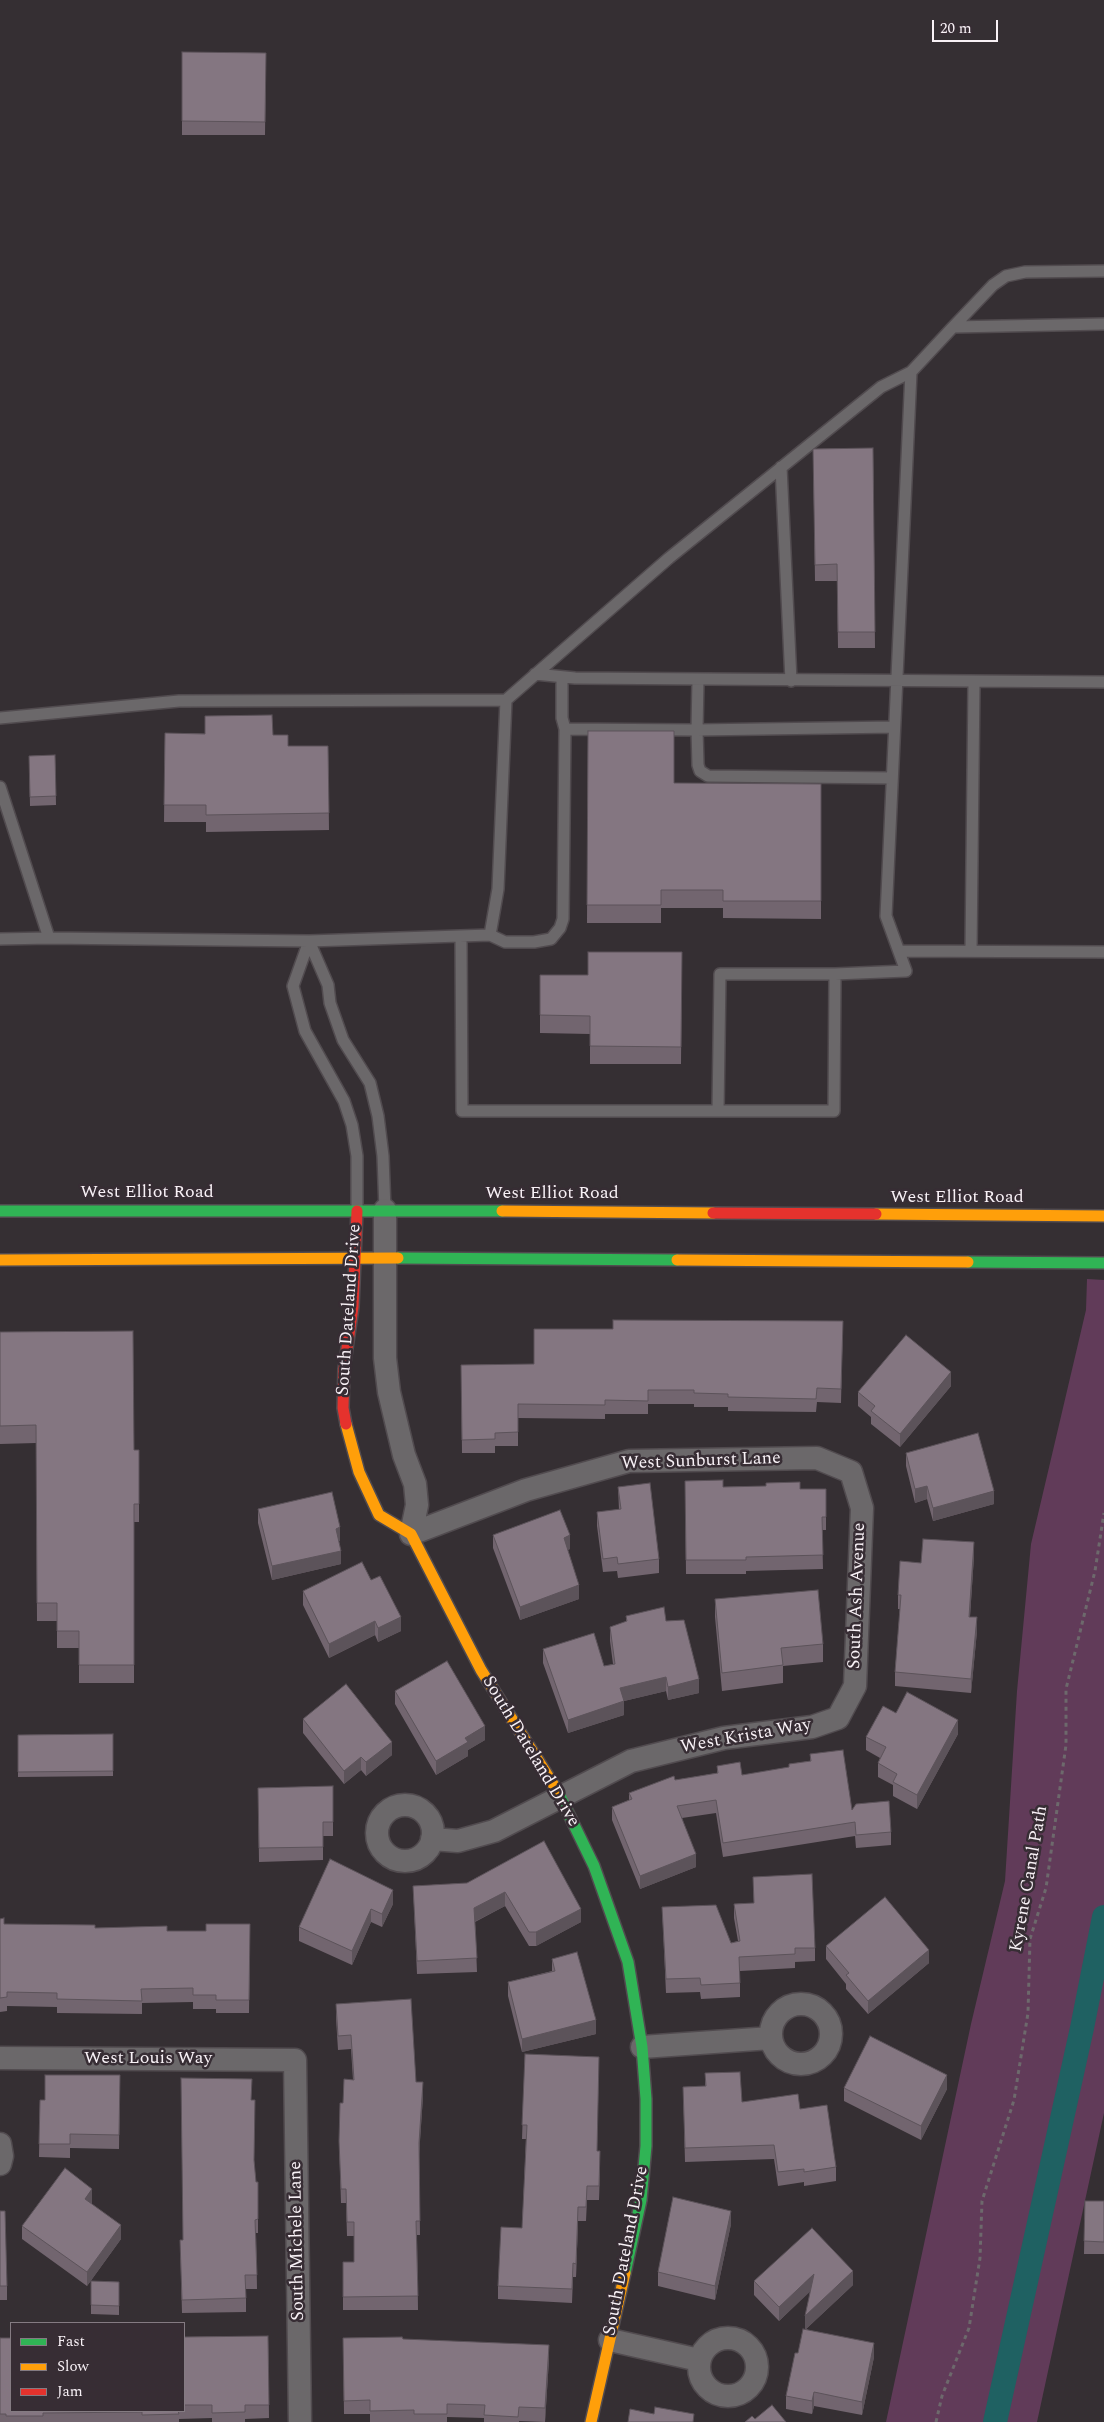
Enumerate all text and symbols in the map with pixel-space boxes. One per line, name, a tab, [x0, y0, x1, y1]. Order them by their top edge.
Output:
scale bar	[934, 10, 1000, 42]
text: 20 m	[940, 17, 972, 40]
street label: West Elliot Road	[80, 1182, 214, 1204]
street label: West Elliot Road	[485, 1183, 619, 1205]
street label: West Elliot Road	[890, 1187, 1024, 1209]
street label: South Dateland Drive	[333, 1223, 367, 1397]
street label: West Sunburst Lane	[621, 1448, 781, 1476]
street label: South Ash Avenue	[845, 1522, 871, 1670]
street label: South Dateland Drive	[476, 1673, 584, 1831]
street label: West Krista Way	[679, 1715, 813, 1759]
street label: Kyrene Canal Path	[1007, 1804, 1053, 1954]
street label: West Louis Way	[84, 2048, 212, 2070]
street label: South Michele Lane	[286, 2161, 310, 2321]
street label: South Dateland Drive	[600, 2164, 654, 2338]
legend	[10, 2322, 185, 2412]
text: Fast	[57, 2330, 85, 2353]
text: Slow	[57, 2355, 89, 2378]
text: Jam	[57, 2380, 83, 2403]

